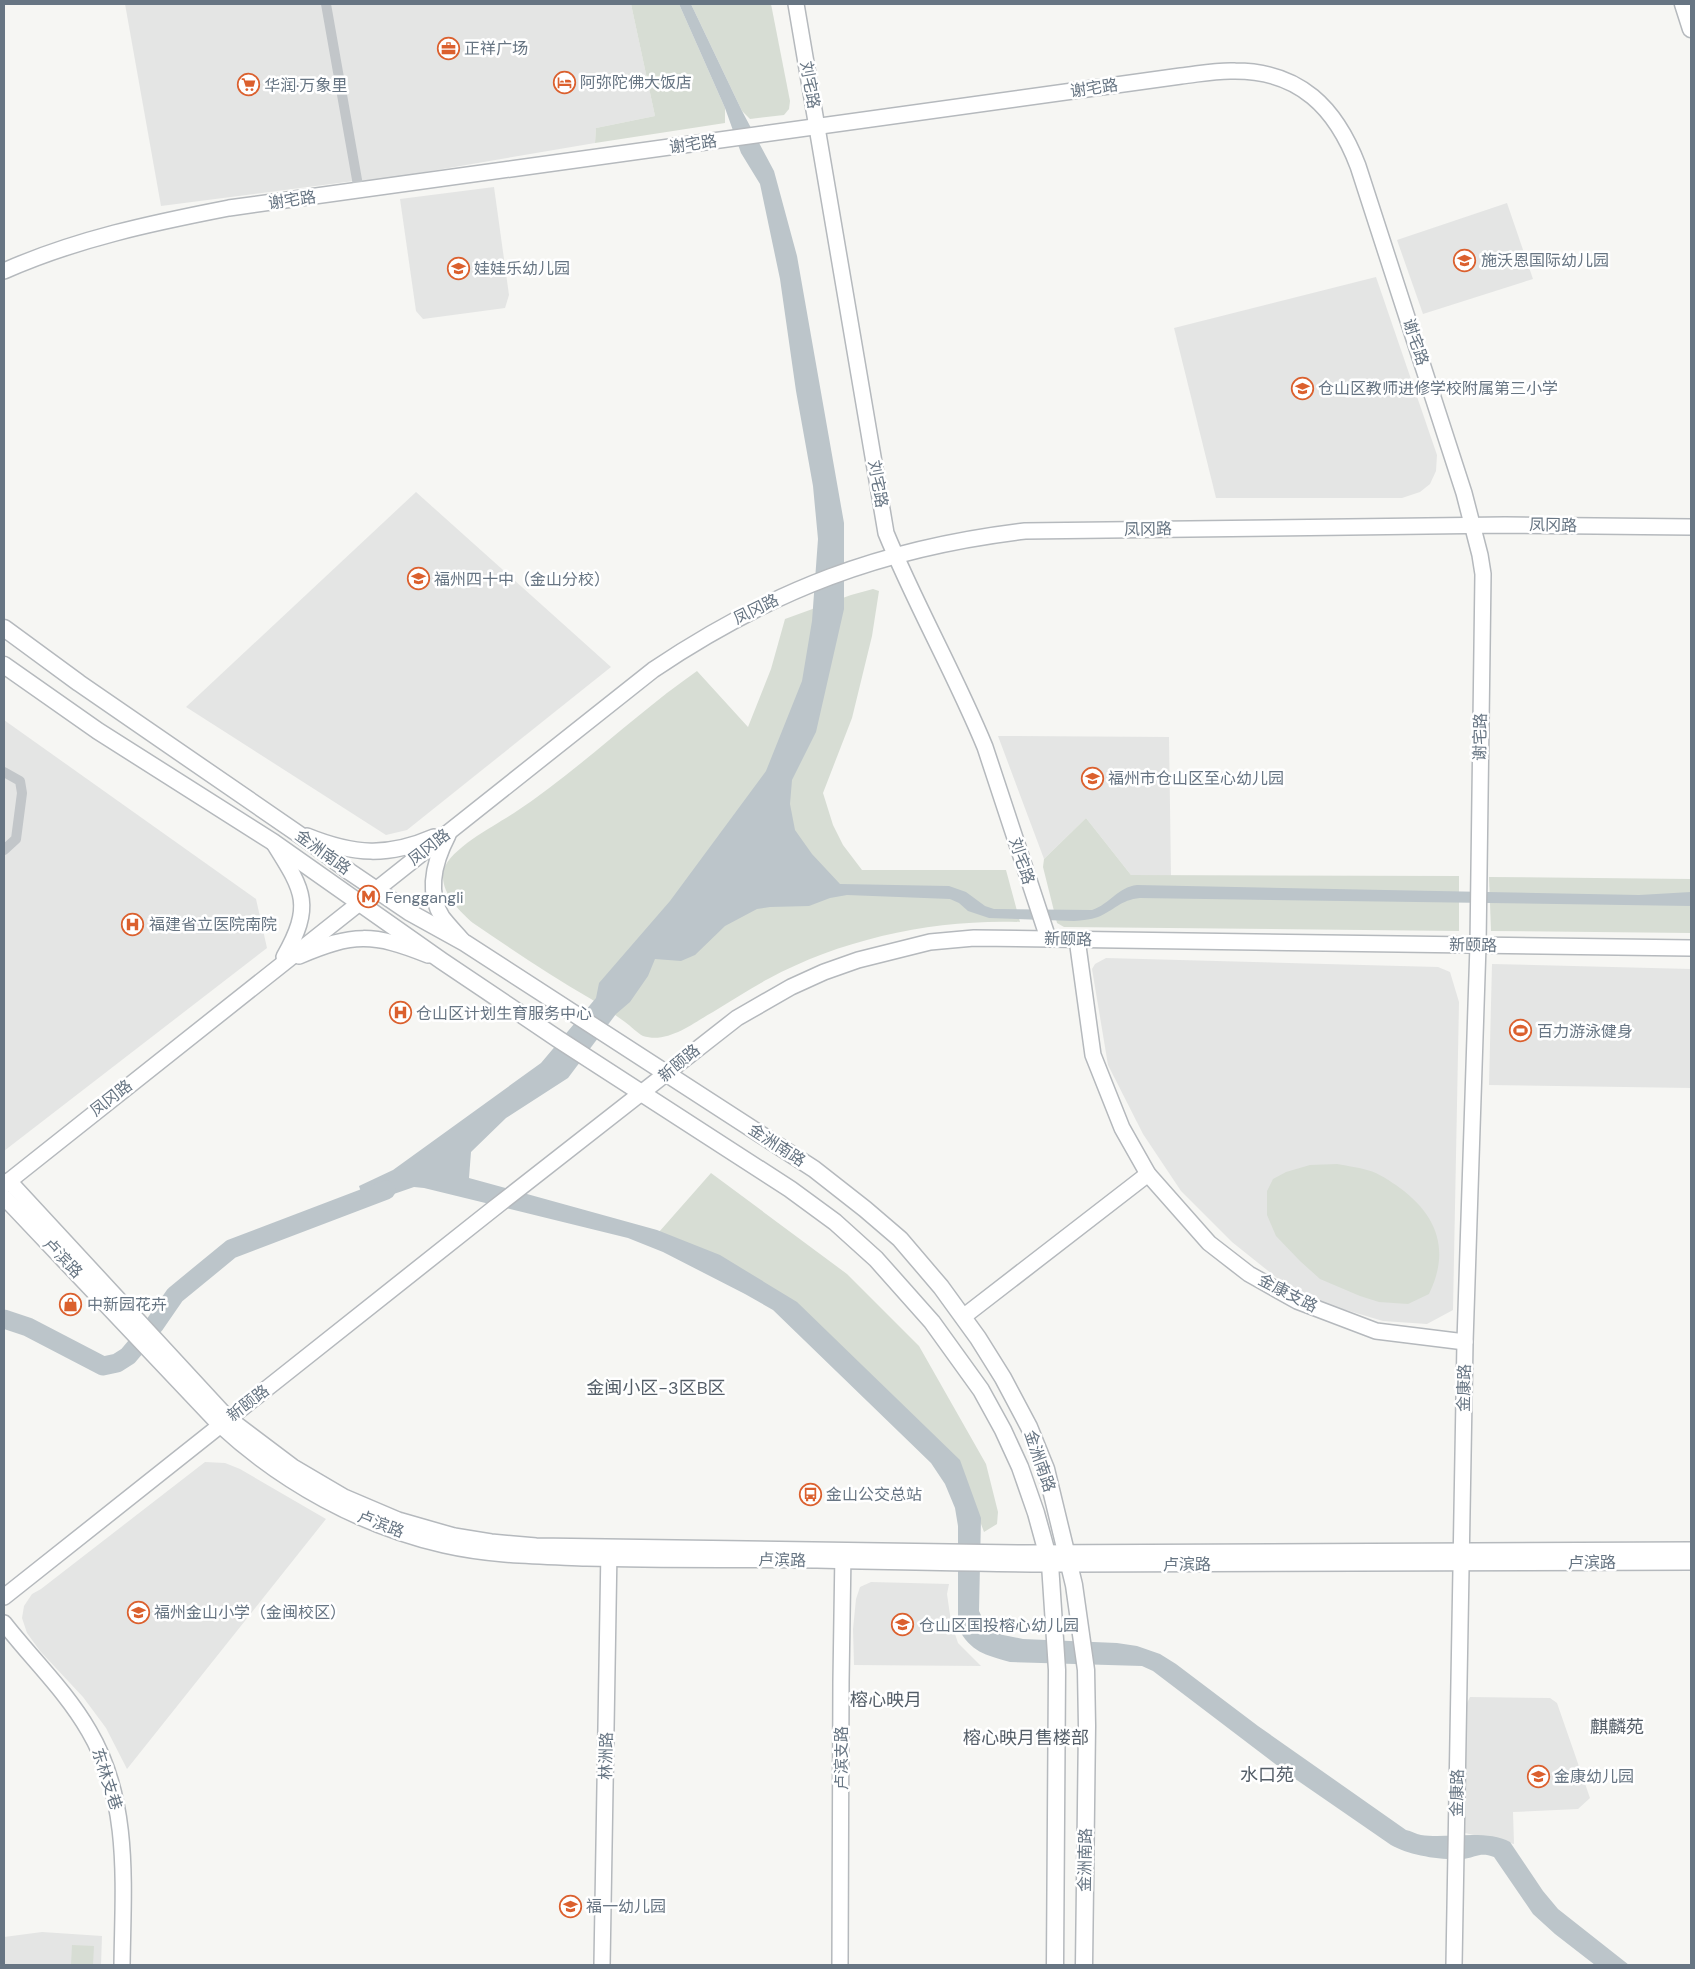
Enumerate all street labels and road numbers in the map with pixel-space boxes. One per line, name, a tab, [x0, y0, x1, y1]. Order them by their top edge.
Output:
street label: 刘宅路	[795, 60, 825, 110]
street label: 谢宅路	[1069, 74, 1119, 102]
street label: 谢宅路	[668, 130, 718, 158]
street label: 谢宅路	[267, 186, 317, 214]
street label: 谢宅路	[1399, 316, 1433, 368]
street label: 刘宅路	[863, 459, 893, 509]
street label: 凤冈路	[1529, 514, 1577, 536]
street label: 凤冈路	[1124, 518, 1172, 540]
street label: 凤冈路	[730, 589, 782, 629]
street label: 谢宅路	[1469, 713, 1491, 761]
street label: 凤冈路	[404, 824, 454, 870]
street label: 金洲南路	[291, 825, 355, 879]
street label: 刘宅路	[1005, 835, 1039, 887]
street label: 新颐路	[1044, 928, 1092, 950]
street label: 新颐路	[1449, 934, 1497, 956]
street label: 新颐路	[654, 1040, 704, 1086]
street label: 凤冈路	[86, 1075, 136, 1121]
street label: 金洲南路	[744, 1119, 810, 1171]
street label: 卢滨路	[39, 1233, 87, 1283]
street label: 金康支路	[1255, 1269, 1321, 1317]
street label: 金康路	[1453, 1364, 1475, 1412]
street label: 新颐路	[223, 1380, 273, 1426]
street label: 金洲南路	[1020, 1427, 1060, 1495]
street label: 卢滨路	[355, 1506, 407, 1542]
street label: 卢滨路	[758, 1549, 806, 1571]
street label: 卢滨路	[1568, 1552, 1616, 1573]
street label: 卢滨路	[1163, 1554, 1211, 1575]
street label: 卢滨支路	[831, 1726, 852, 1790]
street label: 林洲路	[595, 1732, 617, 1780]
street label: 东林支巷	[87, 1745, 127, 1813]
street label: 金康路	[1446, 1769, 1468, 1817]
street label: 金洲南路	[1074, 1828, 1096, 1892]

